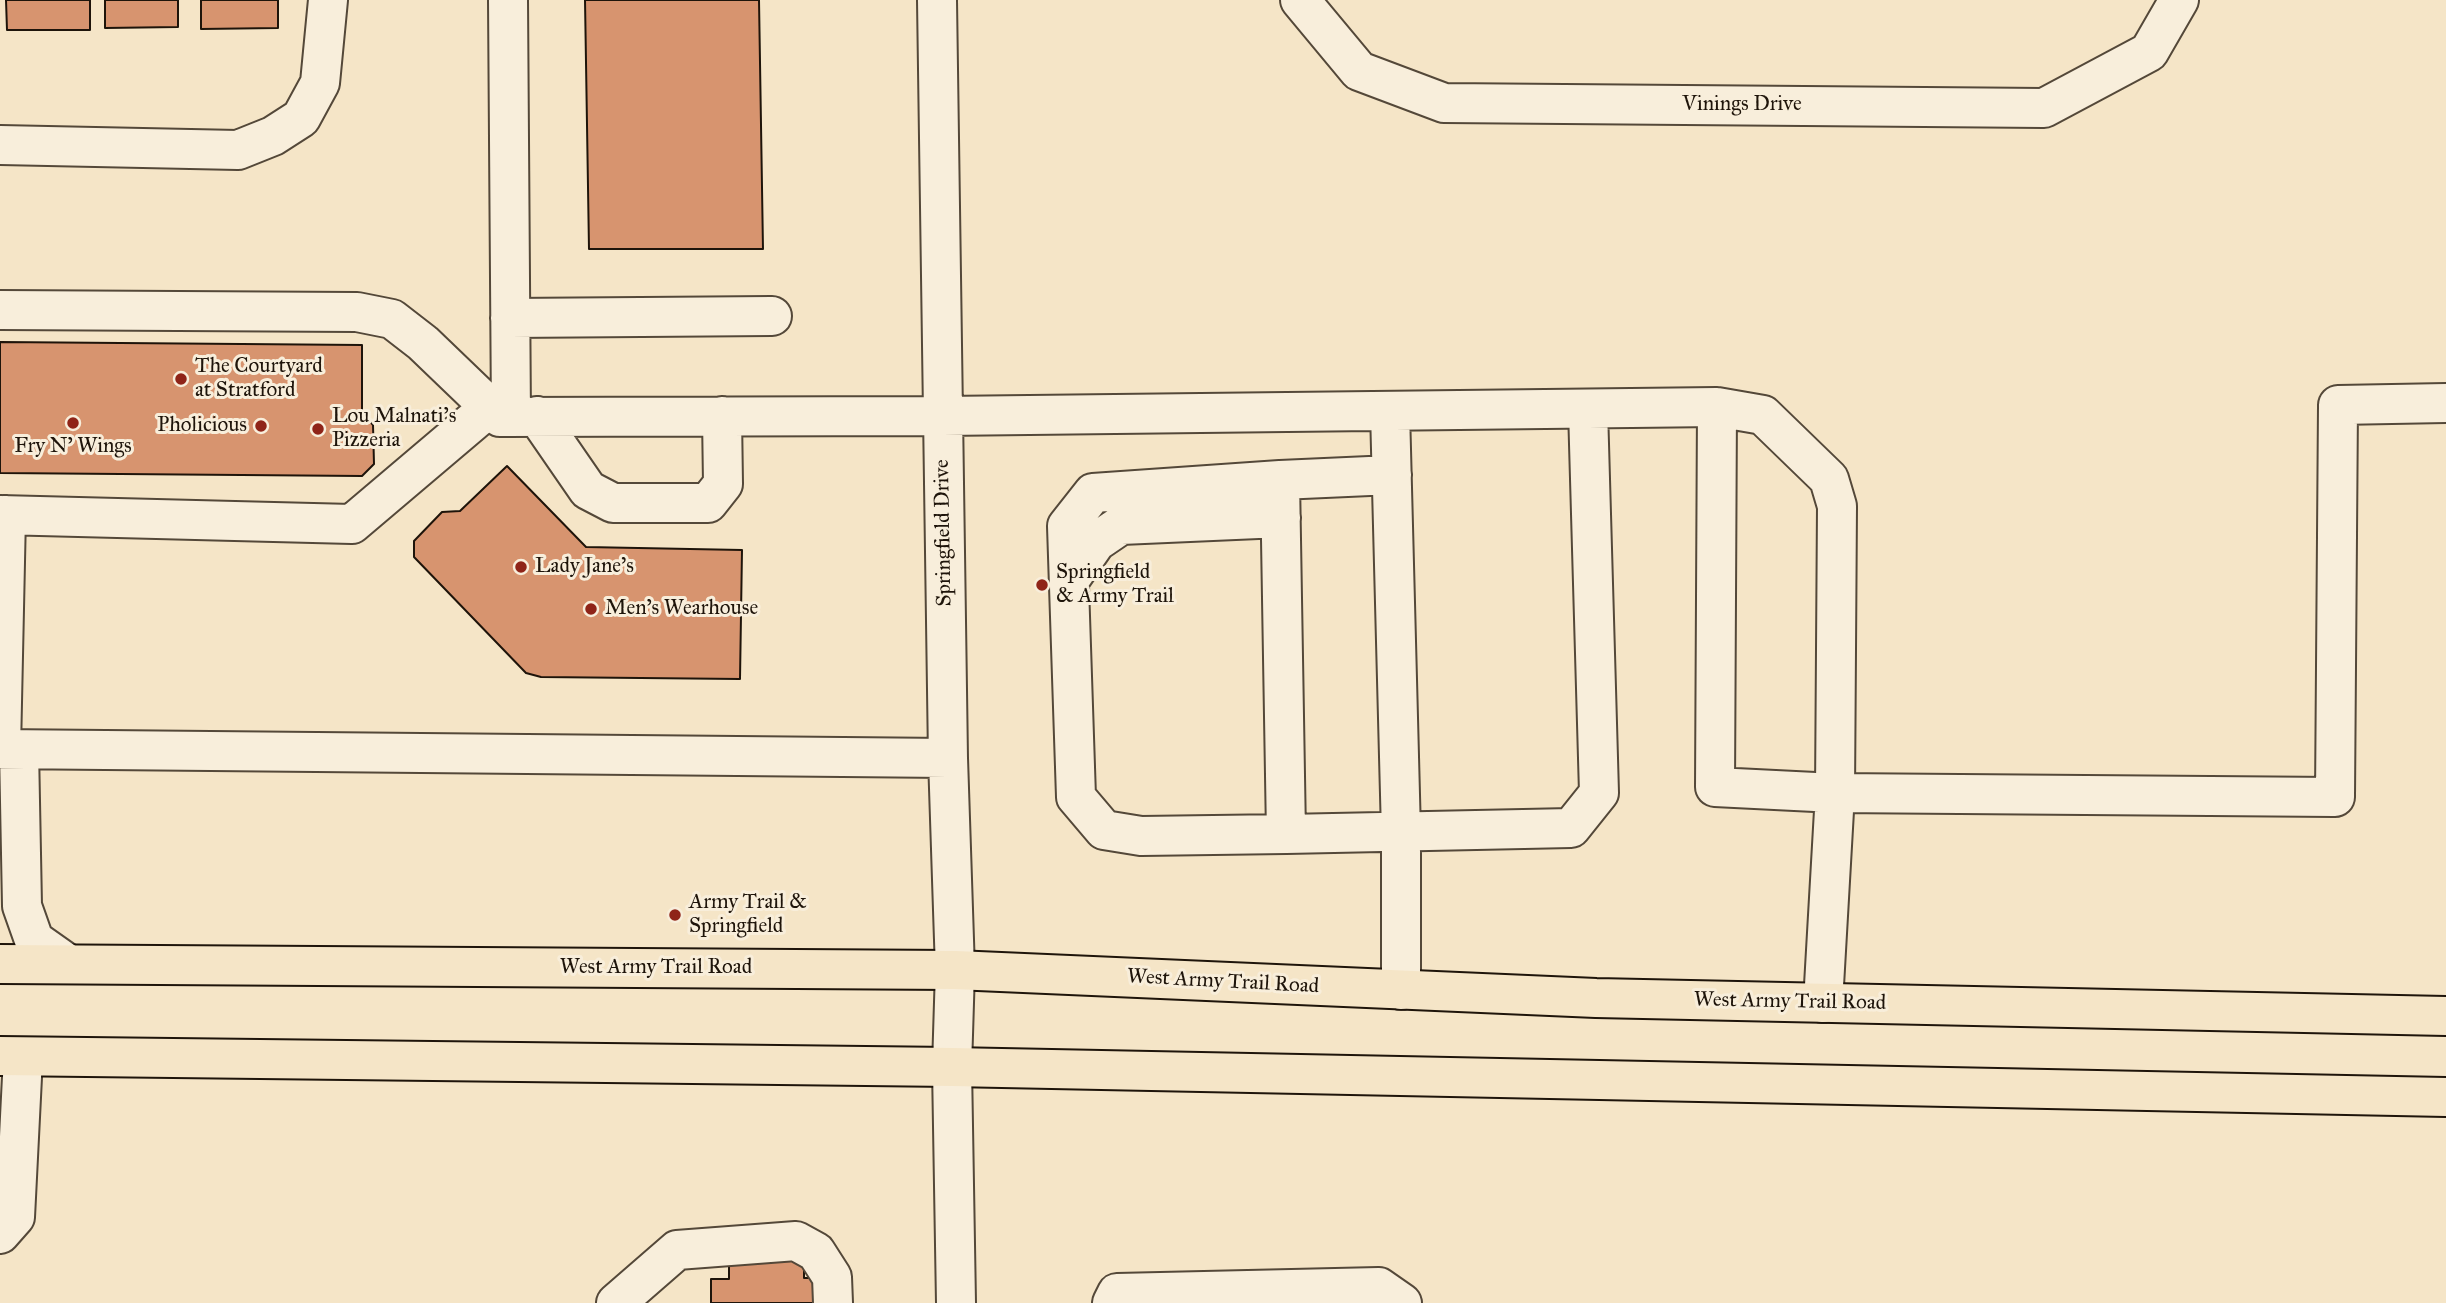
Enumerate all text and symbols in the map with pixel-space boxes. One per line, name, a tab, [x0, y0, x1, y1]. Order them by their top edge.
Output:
street label: Vinings Drive	[1682, 92, 1802, 118]
place label: The Courtyard at Stratford	[195, 354, 323, 404]
marker: The Courtyard at Stratford	[173, 371, 189, 387]
place label: Lou Malnati's Pizzeria	[332, 404, 456, 454]
place label: Pholicious	[157, 413, 247, 439]
marker: Fry N' Wings	[65, 415, 81, 431]
marker: Pholicious	[253, 418, 269, 434]
marker: Lou Malnati's Pizzeria	[310, 421, 326, 437]
place label: Fry N' Wings	[14, 434, 132, 460]
street label: Springfield Drive	[930, 459, 958, 607]
place label: Lady Jane's	[535, 554, 634, 580]
marker: Lady Jane's	[513, 559, 529, 575]
place label: Springfield & Army Trail	[1056, 560, 1174, 610]
marker: Springfield & Army Trail	[1034, 577, 1050, 593]
place label: Men's Wearhouse	[605, 596, 758, 622]
marker: Men's Wearhouse	[583, 601, 599, 617]
place label: Army Trail & Springfield	[689, 890, 807, 940]
marker: Army Trail & Springfield	[667, 907, 683, 923]
street label: West Army Trail Road	[560, 955, 752, 981]
street label: West Army Trail Road	[1126, 964, 1320, 1000]
street label: West Army Trail Road	[1694, 988, 1886, 1016]

